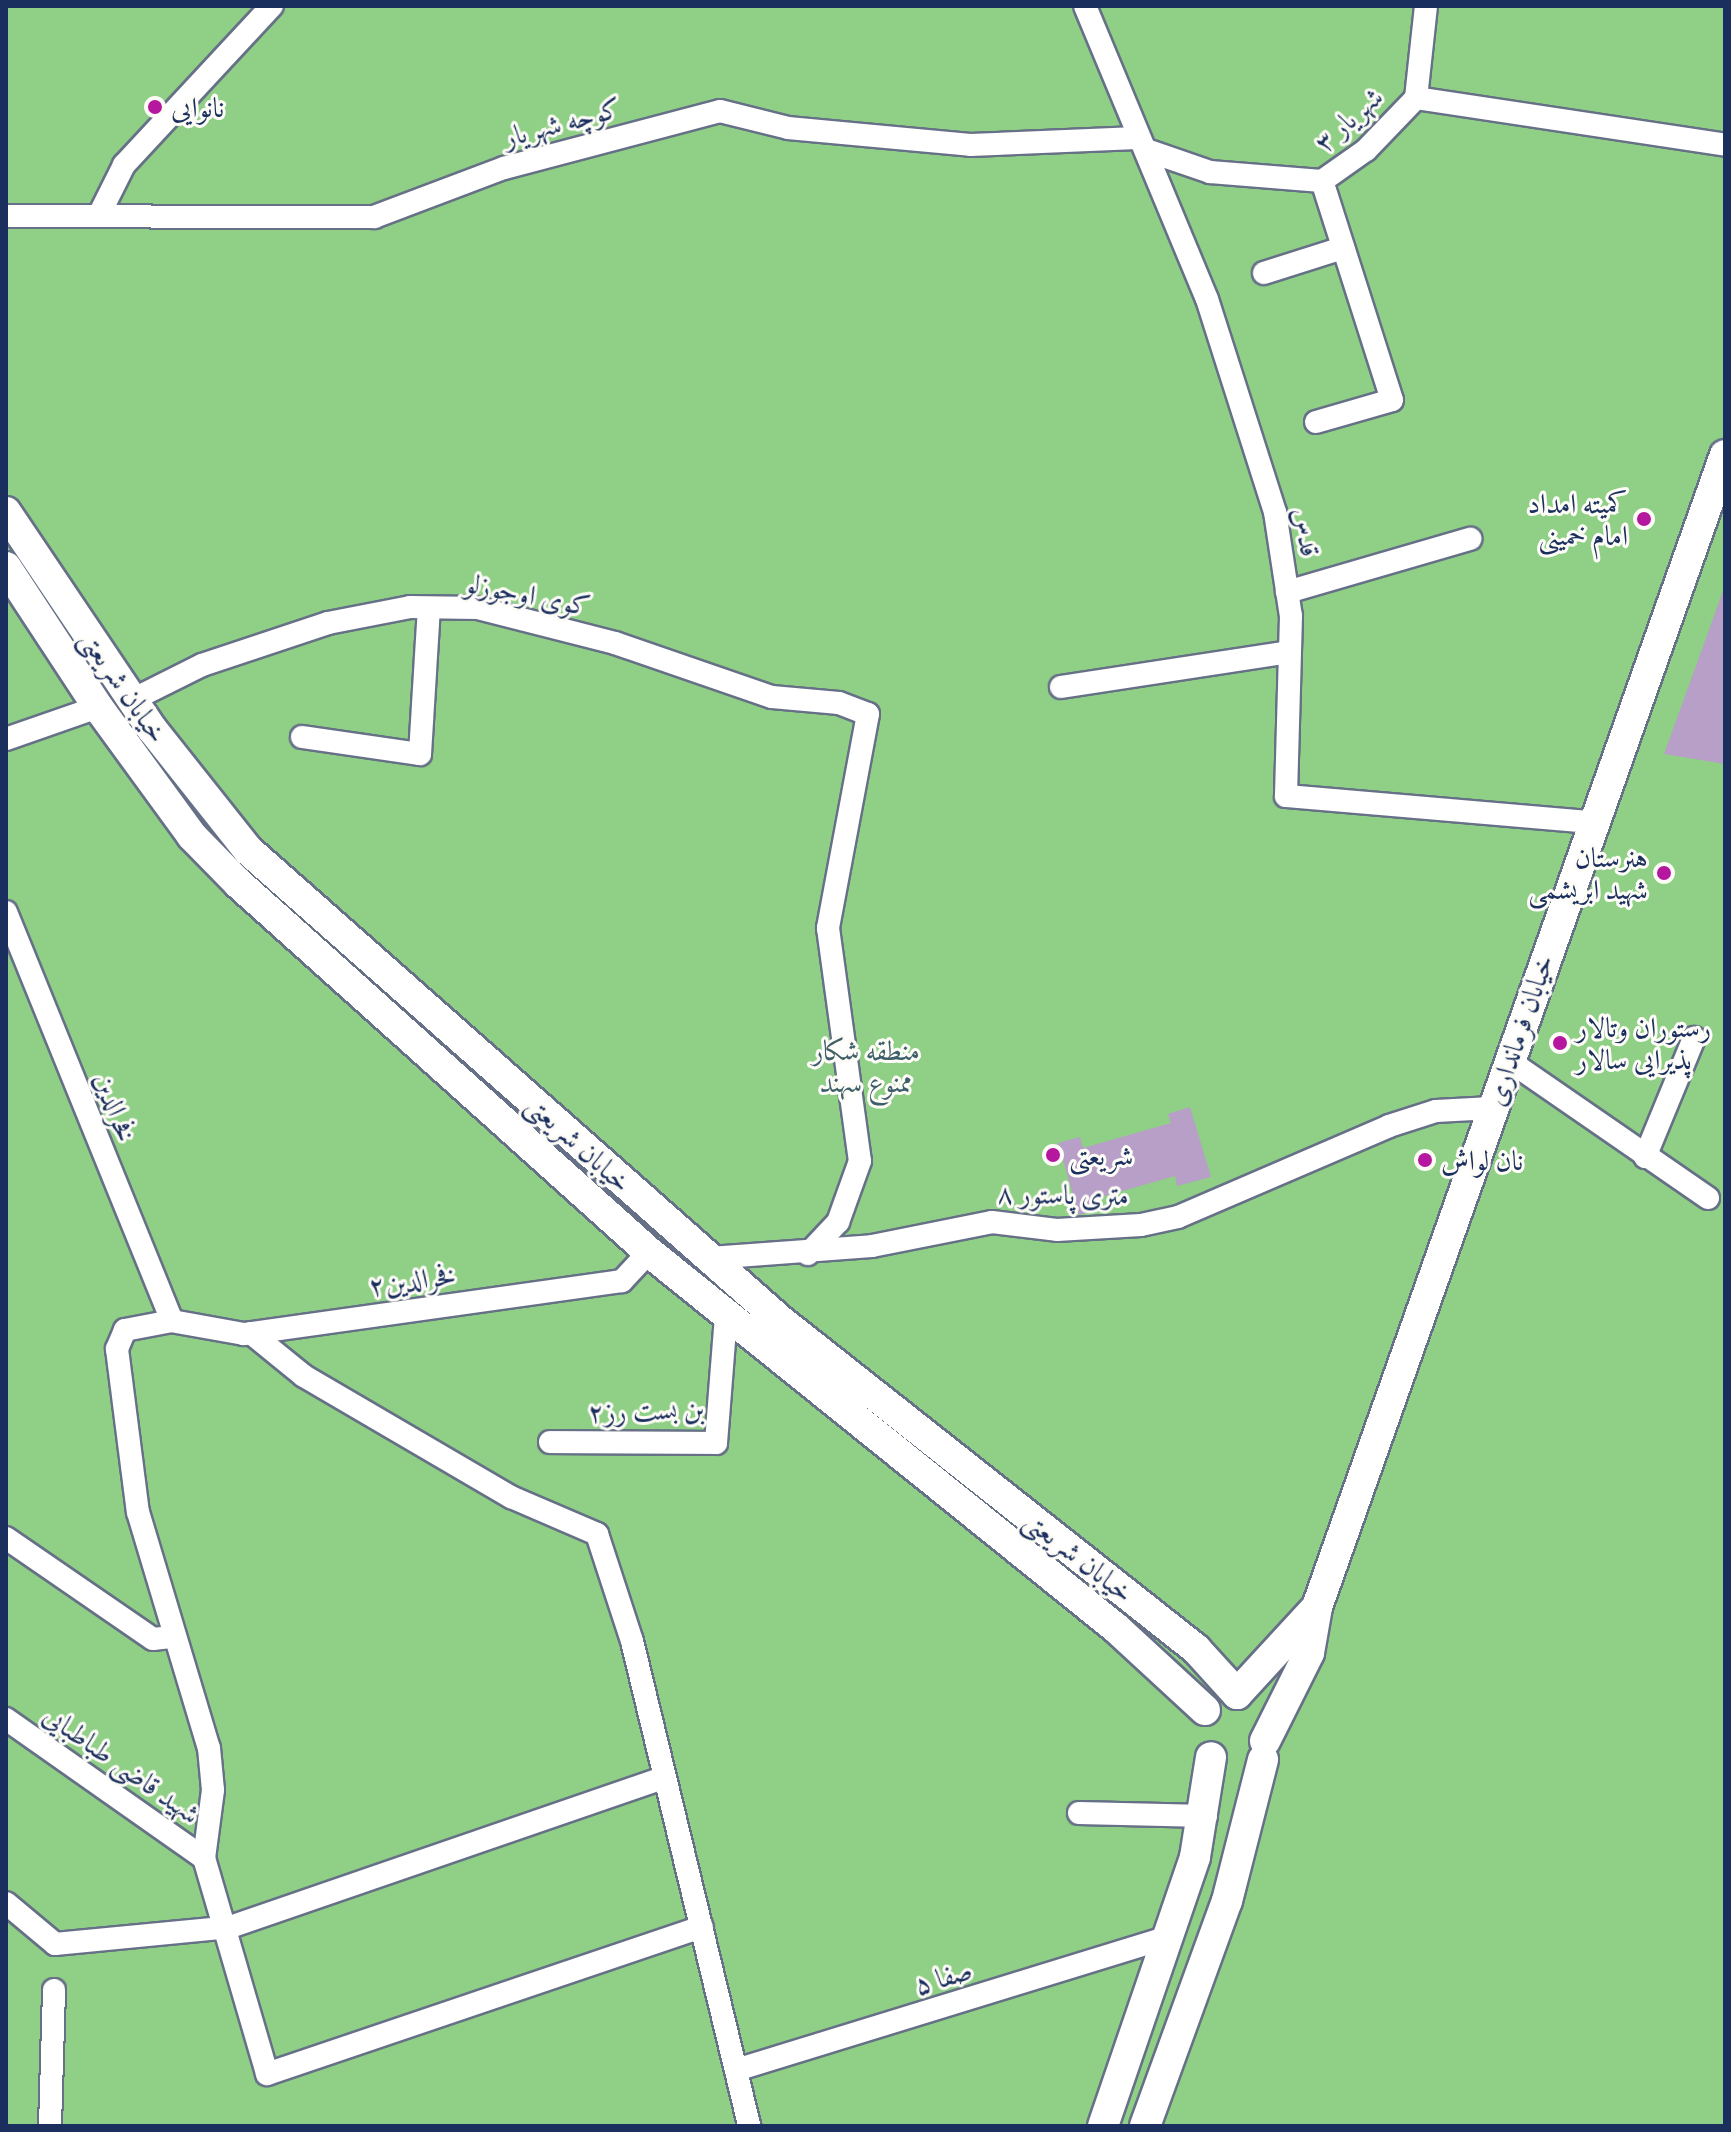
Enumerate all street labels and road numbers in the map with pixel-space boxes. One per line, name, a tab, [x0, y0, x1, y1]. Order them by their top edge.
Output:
street label: شهریار ۳	[1307, 79, 1389, 159]
street label: کوچه شهریار	[500, 90, 624, 154]
street label: قدس	[1286, 505, 1328, 559]
street label: کوی اوجوزلو	[463, 565, 593, 623]
street label: خیابان شریعتی	[73, 623, 175, 749]
street label: خیابان فرمانداری	[1477, 950, 1561, 1110]
street label: فخرالدین	[88, 1068, 144, 1146]
street label: خیابان شریعتی	[519, 1087, 639, 1199]
street label: ۸ متری پاستور	[997, 1176, 1129, 1212]
street label: فخرالدین۲	[366, 1257, 458, 1303]
street label: بن بست رز۲	[587, 1391, 705, 1429]
street label: خیابان شریعتی	[1017, 1503, 1141, 1609]
street label: شهید قاضی طباطبایی	[37, 1698, 207, 1830]
street label: صفا ۵	[910, 1952, 976, 2002]

